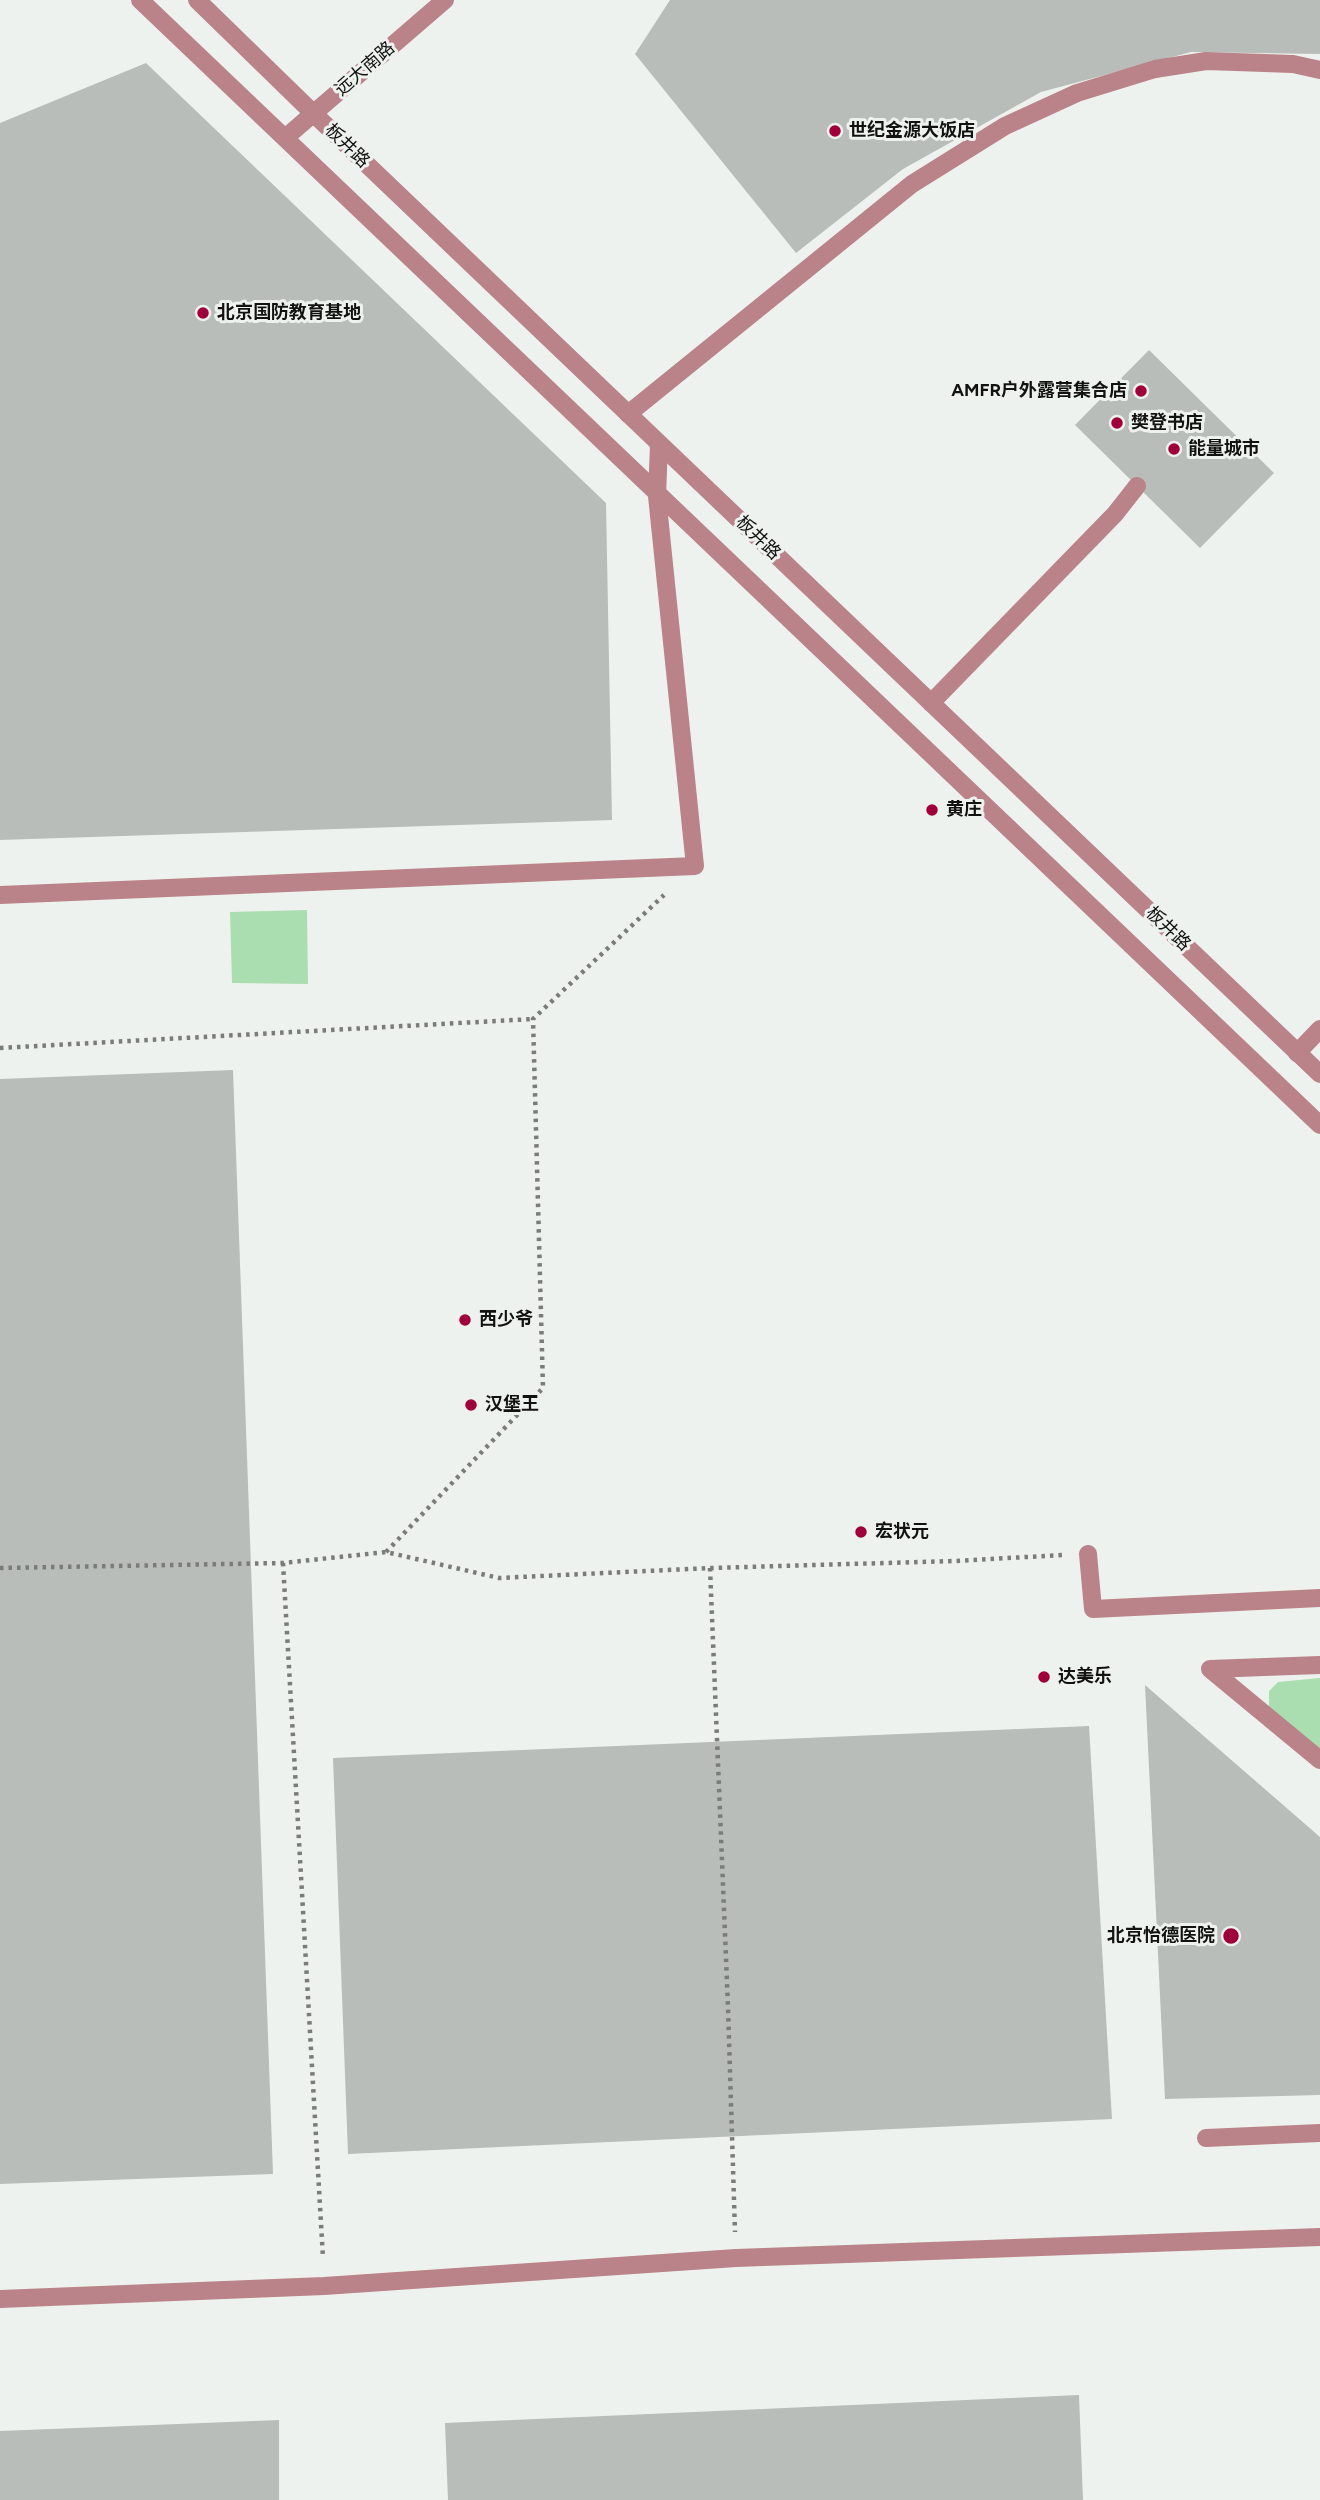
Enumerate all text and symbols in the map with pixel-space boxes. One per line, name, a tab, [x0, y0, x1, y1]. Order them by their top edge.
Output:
street label: 远大南路	[331, 37, 399, 101]
street label: 板井路	[320, 119, 374, 173]
place label: 世纪金源大饭店	[849, 120, 975, 142]
marker: 世纪金源大饭店	[827, 123, 843, 139]
place label: 北京国防教育基地	[217, 302, 361, 324]
marker: 北京国防教育基地	[195, 305, 211, 321]
place label: AMFR户外露营集合店	[951, 380, 1127, 402]
marker: AMFR户外露营集合店	[1133, 383, 1149, 399]
place label: 樊登书店	[1131, 412, 1203, 434]
marker: 樊登书店	[1109, 415, 1125, 431]
place label: 能量城市	[1188, 438, 1260, 460]
marker: 能量城市	[1166, 441, 1182, 457]
street label: 板井路	[731, 511, 785, 565]
place label: 黄庄	[946, 799, 982, 821]
marker: 黄庄	[924, 802, 940, 818]
street label: 板井路	[1141, 902, 1195, 956]
place label: 西少爷	[479, 1309, 533, 1331]
marker: 西少爷	[457, 1312, 473, 1328]
place label: 汉堡王	[485, 1394, 539, 1416]
marker: 汉堡王	[463, 1397, 479, 1413]
place label: 宏状元	[875, 1521, 929, 1543]
marker: 宏状元	[853, 1524, 869, 1540]
place label: 达美乐	[1058, 1666, 1112, 1688]
marker: 达美乐	[1036, 1669, 1052, 1685]
place label: 北京怡德医院	[1107, 1925, 1215, 1947]
marker: 北京怡德医院	[1221, 1926, 1241, 1946]

